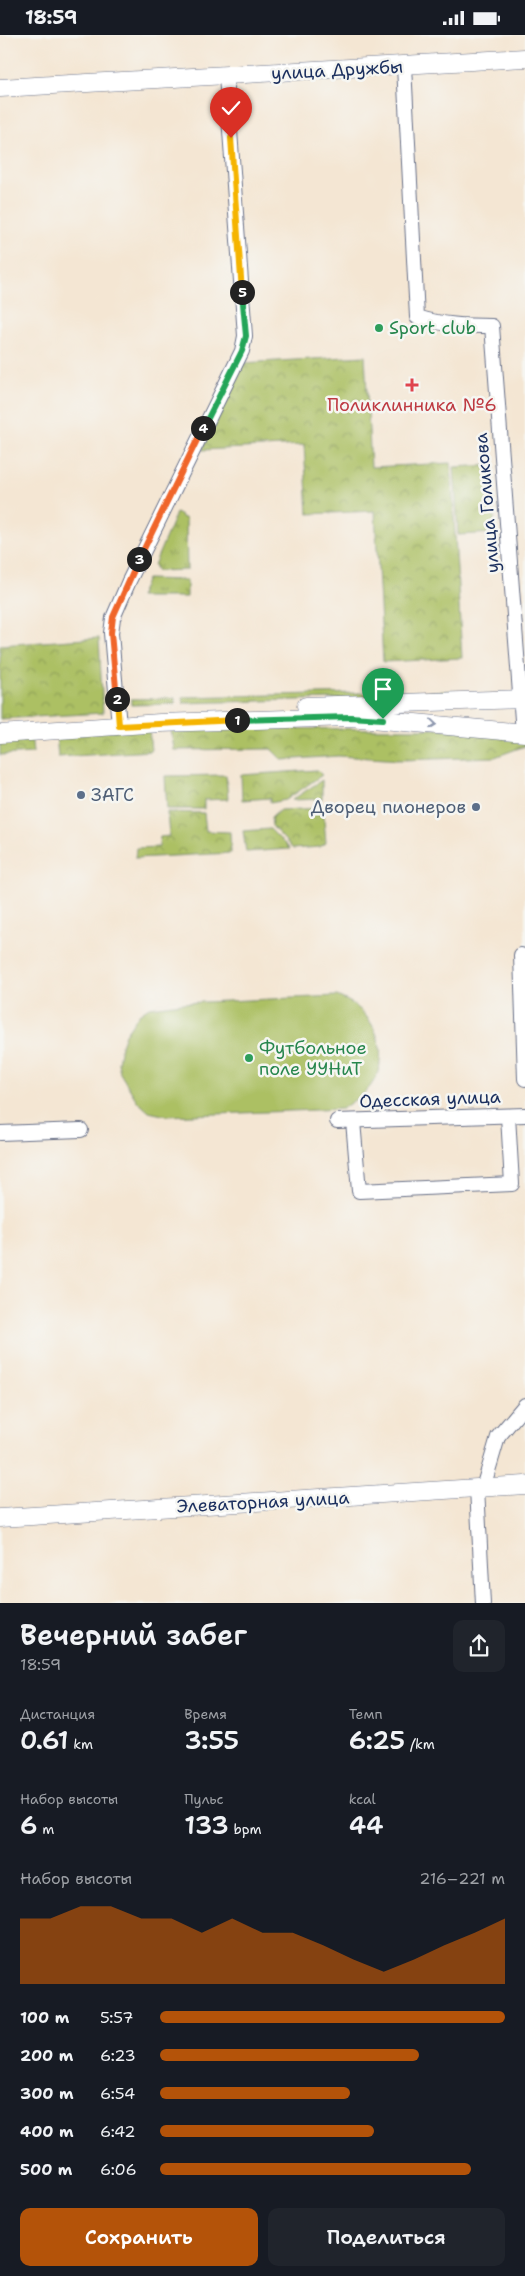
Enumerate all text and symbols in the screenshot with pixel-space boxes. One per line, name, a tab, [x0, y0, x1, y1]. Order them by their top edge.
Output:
text: 18:59	[25, 5, 77, 30]
street label: улица Дружбы	[270, 55, 404, 85]
pin	[210, 87, 252, 138]
icon: check	[217, 94, 245, 122]
pin: 5	[230, 279, 254, 305]
text: 5	[238, 283, 247, 301]
place label: Sport club	[389, 316, 476, 340]
marker: Sport club	[373, 322, 385, 334]
marker: Поликлинника №6	[405, 378, 419, 392]
place label: Поликлинника №6	[327, 393, 497, 417]
pin: 4	[190, 415, 216, 441]
text: 4	[199, 419, 208, 437]
street label: улица Голикова	[469, 432, 505, 574]
pin: 3	[126, 547, 152, 571]
text: 3	[135, 550, 144, 568]
pin	[362, 668, 404, 719]
icon: arrive	[369, 675, 397, 703]
pin: 2	[104, 687, 130, 711]
text: 2	[113, 690, 122, 708]
pin: 1	[224, 707, 250, 733]
text: 1	[234, 711, 241, 729]
one-way arrow	[429, 718, 437, 729]
place label: ЗАГС	[91, 783, 134, 807]
marker: ЗАГС	[75, 789, 87, 801]
place label: Дворец пионеров	[311, 795, 466, 819]
marker: Дворец пионеров	[470, 801, 482, 813]
place label: Футбольное поле УУНиТ	[259, 1036, 367, 1081]
marker: Футбольное поле УУНиТ	[243, 1052, 255, 1064]
street label: Одесская улица	[359, 1085, 501, 1113]
street label: Элеваторная улица	[176, 1485, 350, 1519]
text: Вечерний забег	[20, 1616, 247, 1654]
button: share	[453, 1620, 505, 1672]
text: 18:59	[20, 1654, 61, 1675]
text: Дистанция	[20, 1705, 95, 1723]
text: Время	[184, 1705, 227, 1723]
text: Темп	[349, 1705, 383, 1723]
text: 0.61	[20, 1723, 69, 1757]
text: 3:55	[184, 1723, 239, 1757]
text: 6:25	[349, 1723, 405, 1757]
text: km	[69, 1735, 93, 1753]
text: /km	[405, 1735, 435, 1753]
text: Набор высоты	[20, 1790, 118, 1808]
text: Пульс	[184, 1790, 224, 1808]
text: kcal	[349, 1790, 376, 1808]
text: 6	[20, 1808, 38, 1842]
text: 133	[184, 1808, 229, 1842]
text: 44	[349, 1808, 383, 1842]
text: m	[38, 1820, 54, 1838]
text: bpm	[229, 1820, 262, 1838]
text: Набор высоты	[20, 1868, 132, 1889]
text: 216–221 m	[419, 1868, 505, 1889]
text: 100 m	[20, 2007, 69, 2028]
text: 5:57	[100, 2007, 133, 2028]
text: 200 m	[20, 2045, 73, 2066]
text: 6:23	[100, 2045, 136, 2066]
text: 300 m	[20, 2083, 74, 2104]
text: 6:54	[100, 2083, 135, 2104]
text: 400 m	[20, 2121, 74, 2142]
text: 6:42	[100, 2121, 135, 2142]
text: 500 m	[20, 2159, 72, 2180]
text: 6:06	[100, 2159, 137, 2180]
button: Сохранить	[20, 2208, 258, 2266]
button: Поделиться	[268, 2208, 505, 2266]

